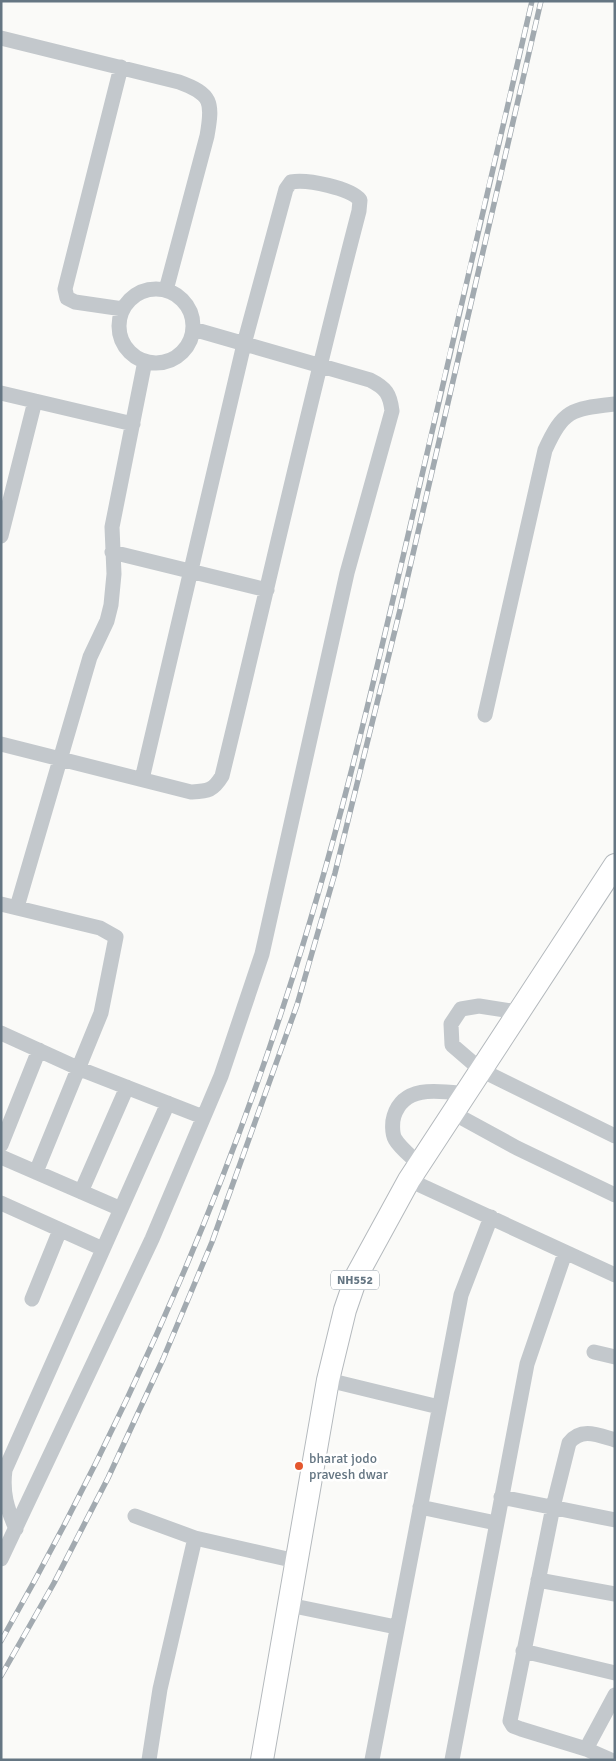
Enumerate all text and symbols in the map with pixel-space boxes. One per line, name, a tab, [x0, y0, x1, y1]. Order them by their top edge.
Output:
road number: NH552	[331, 1270, 379, 1290]
place label: bharat jodo pravesh dwar	[309, 1450, 389, 1483]
marker: bharat jodo pravesh dwar	[293, 1460, 305, 1472]

